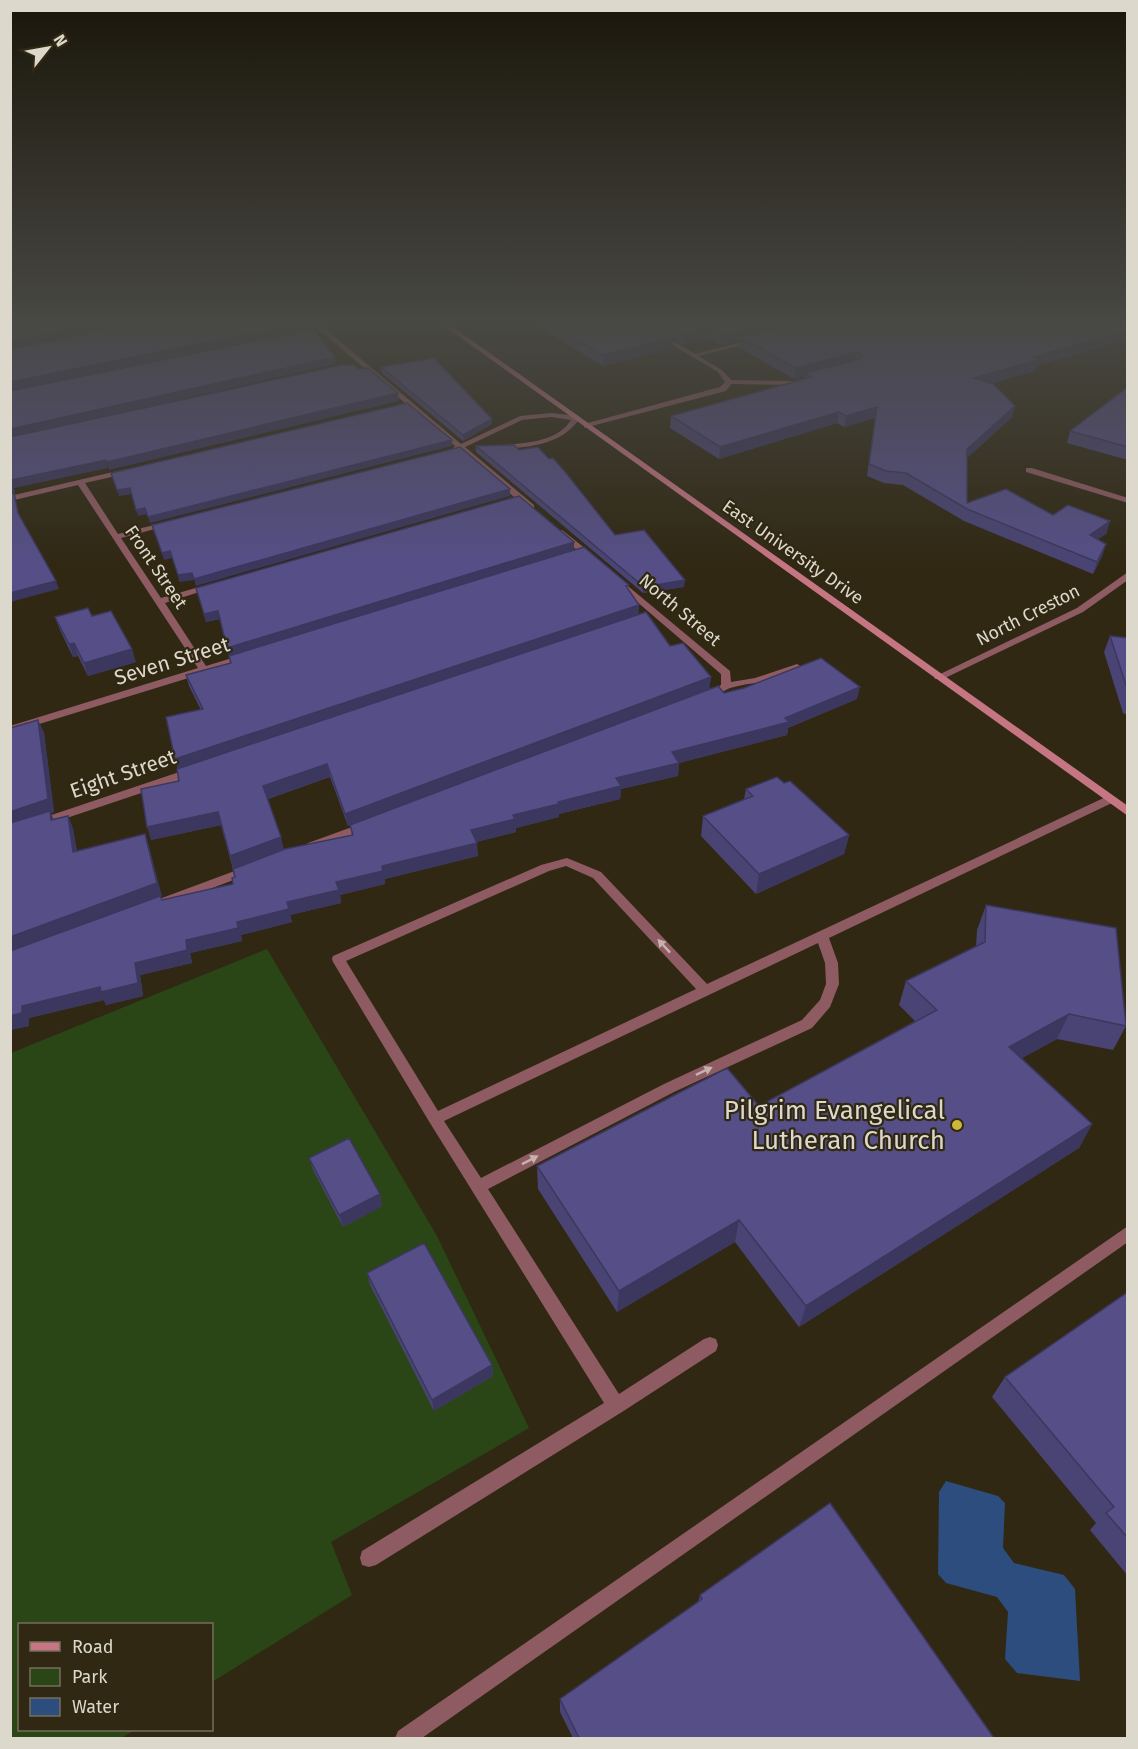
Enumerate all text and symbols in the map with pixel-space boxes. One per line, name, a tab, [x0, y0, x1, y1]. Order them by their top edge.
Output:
north arrow	[18, 18, 78, 78]
text: N	[50, 31, 71, 50]
street label: East University Drive	[718, 495, 868, 609]
street label: Front Street	[120, 521, 192, 613]
street label: North Street	[634, 569, 726, 651]
street label: North Creston	[973, 579, 1083, 651]
street label: Seven Street	[111, 631, 233, 691]
street label: Eight Street	[67, 744, 180, 804]
one-way arrow	[658, 940, 672, 954]
one-way arrow	[695, 1066, 713, 1076]
place label: Pilgrim Evangelical Lutheran Church	[724, 1095, 945, 1156]
marker: Pilgrim Evangelical Lutheran Church	[950, 1118, 964, 1132]
one-way arrow	[521, 1155, 539, 1165]
legend	[18, 1623, 213, 1731]
text: Road	[72, 1636, 114, 1658]
text: Park	[72, 1666, 108, 1688]
text: Water	[72, 1696, 119, 1718]

